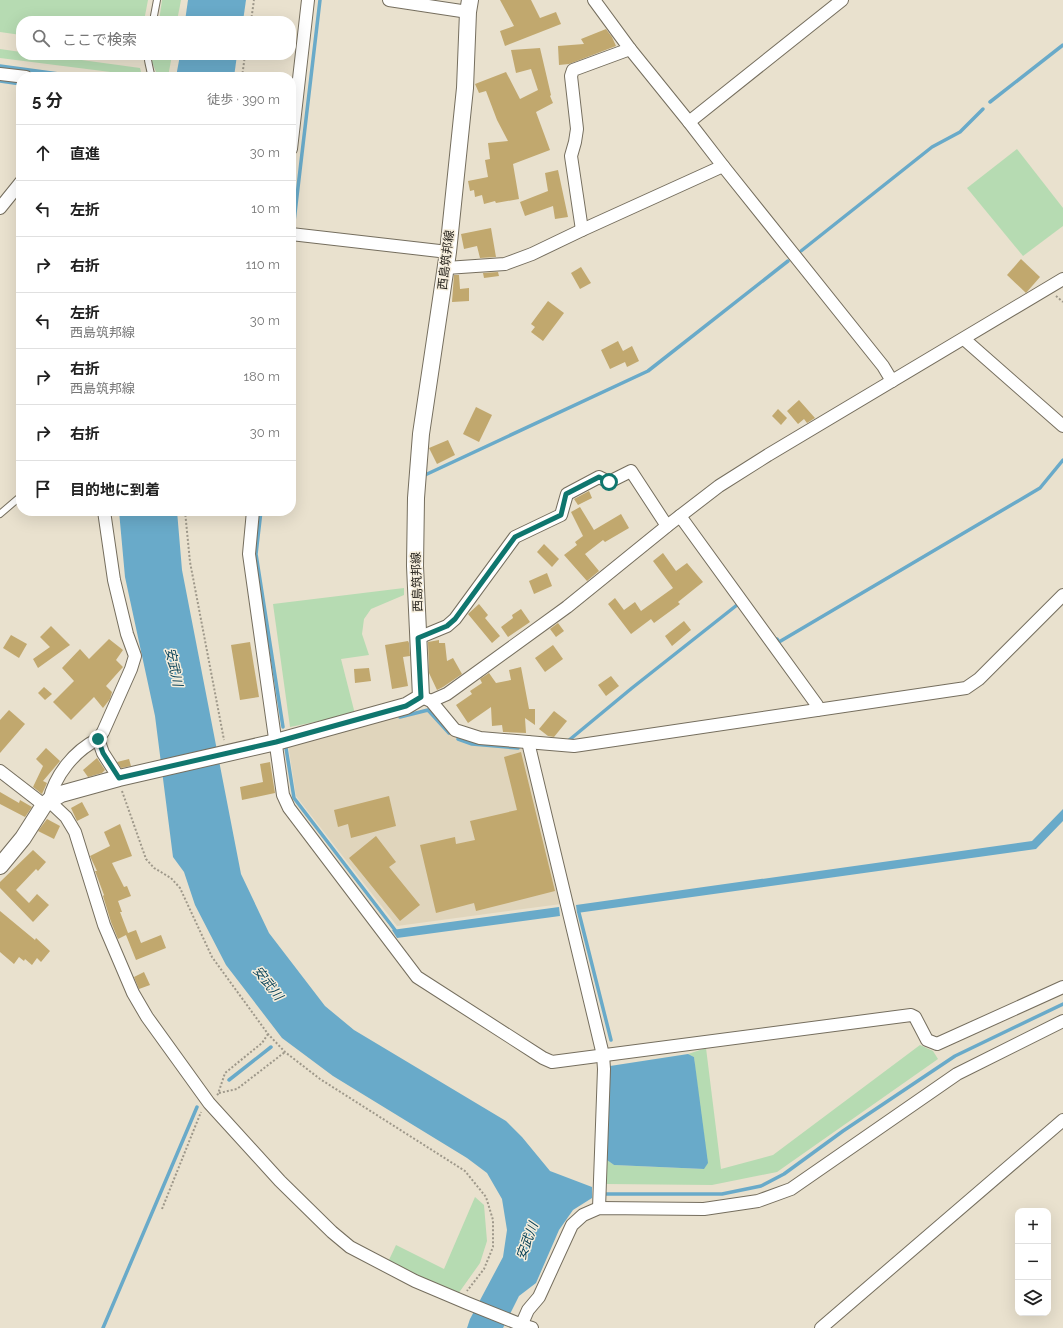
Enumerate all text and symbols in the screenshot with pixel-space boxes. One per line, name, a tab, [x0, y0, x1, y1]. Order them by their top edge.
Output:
search box	[16, 16, 296, 60]
icon: search	[30, 27, 52, 49]
text: ここで検索	[62, 31, 137, 49]
text: 5 分	[32, 90, 63, 110]
text: 徒歩 · 390 m	[207, 92, 280, 107]
icon: ahead	[32, 142, 54, 164]
text: 直進	[70, 145, 100, 163]
text: 30 m	[250, 145, 280, 160]
icon: left	[32, 198, 54, 220]
text: 左折	[70, 201, 100, 219]
text: 10 m	[251, 201, 280, 216]
street label: 西島筑邦線	[435, 229, 457, 291]
icon: right	[32, 254, 54, 276]
text: 右折	[70, 257, 100, 275]
text: 110 m	[246, 257, 280, 272]
text: 左折	[70, 304, 100, 322]
icon: left	[32, 310, 54, 332]
text: 30 m	[250, 313, 280, 328]
text: 西島筑邦線	[70, 325, 135, 340]
text: 右折	[70, 360, 100, 378]
icon: right	[32, 366, 54, 388]
text: 180 m	[244, 369, 280, 384]
text: 西島筑邦線	[70, 381, 135, 396]
icon: right	[32, 422, 54, 444]
text: 右折	[70, 425, 100, 443]
text: 30 m	[250, 425, 280, 440]
route start	[600, 473, 618, 491]
icon: arrive	[32, 478, 54, 500]
text: 目的地に到着	[70, 481, 160, 499]
street label: 西島筑邦線	[409, 552, 425, 612]
water label: 安武川	[163, 646, 186, 690]
route end	[89, 730, 107, 748]
water label: 安武川	[250, 963, 287, 1005]
map controls	[1015, 1208, 1051, 1316]
button: +	[1015, 1208, 1051, 1244]
water label: 安武川	[513, 1218, 541, 1262]
button: −	[1015, 1244, 1051, 1280]
button: layers	[1015, 1280, 1051, 1316]

